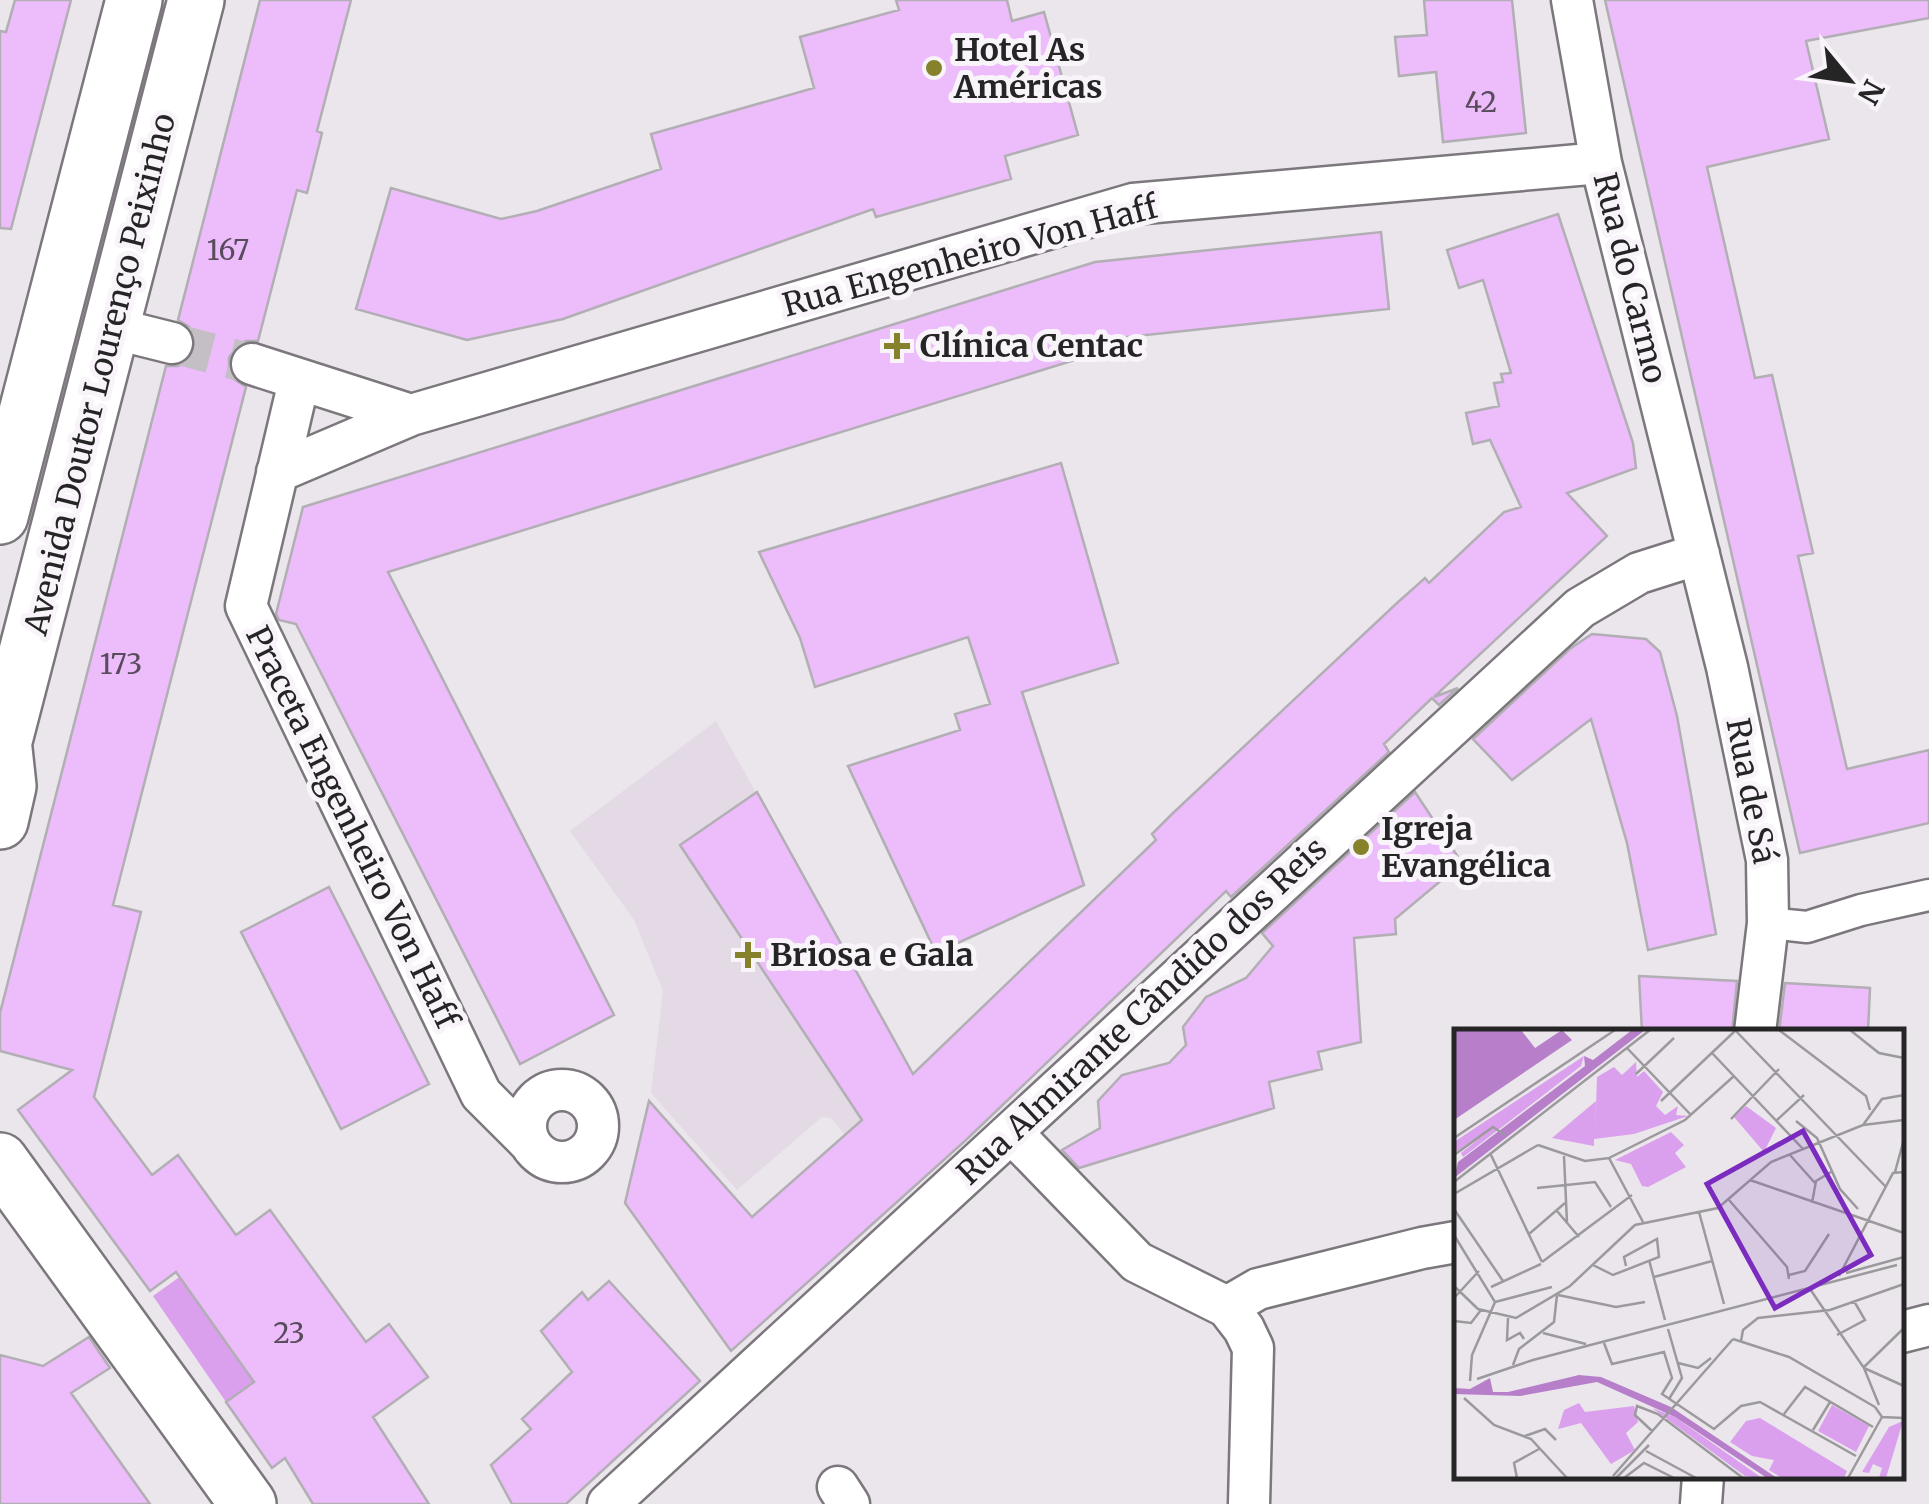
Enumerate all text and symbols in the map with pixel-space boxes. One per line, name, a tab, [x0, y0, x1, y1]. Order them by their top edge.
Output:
place label: Hotel As Américas	[953, 30, 1103, 107]
north arrow	[1799, 30, 1899, 130]
marker: Hotel As Américas	[923, 57, 945, 79]
text: N	[1850, 74, 1892, 111]
house number: 42	[1465, 84, 1497, 120]
street label: Avenida Doutor Lourenço Peixinho	[15, 109, 184, 640]
street label: Rua do Carmo	[1585, 169, 1675, 387]
street label: Rua Engenheiro Von Haff	[778, 186, 1164, 325]
house number: 167	[207, 232, 249, 268]
place label: Clínica Centac	[920, 326, 1143, 366]
marker: Clínica Centac	[884, 333, 910, 359]
street label: Praceta Engenheiro Von Haff	[237, 620, 468, 1036]
house number: 173	[100, 646, 142, 682]
street label: Rua de Sá	[1717, 715, 1785, 867]
place label: Igreja Evangélica	[1381, 809, 1551, 886]
street label: Rua Almirante Cândido dos Reis	[949, 829, 1335, 1193]
marker: Igreja Evangélica	[1350, 836, 1372, 858]
place label: Briosa e Gala	[770, 935, 974, 975]
marker: Briosa e Gala	[735, 942, 761, 968]
inset map	[1454, 1029, 1904, 1479]
house number: 23	[273, 1315, 305, 1351]

